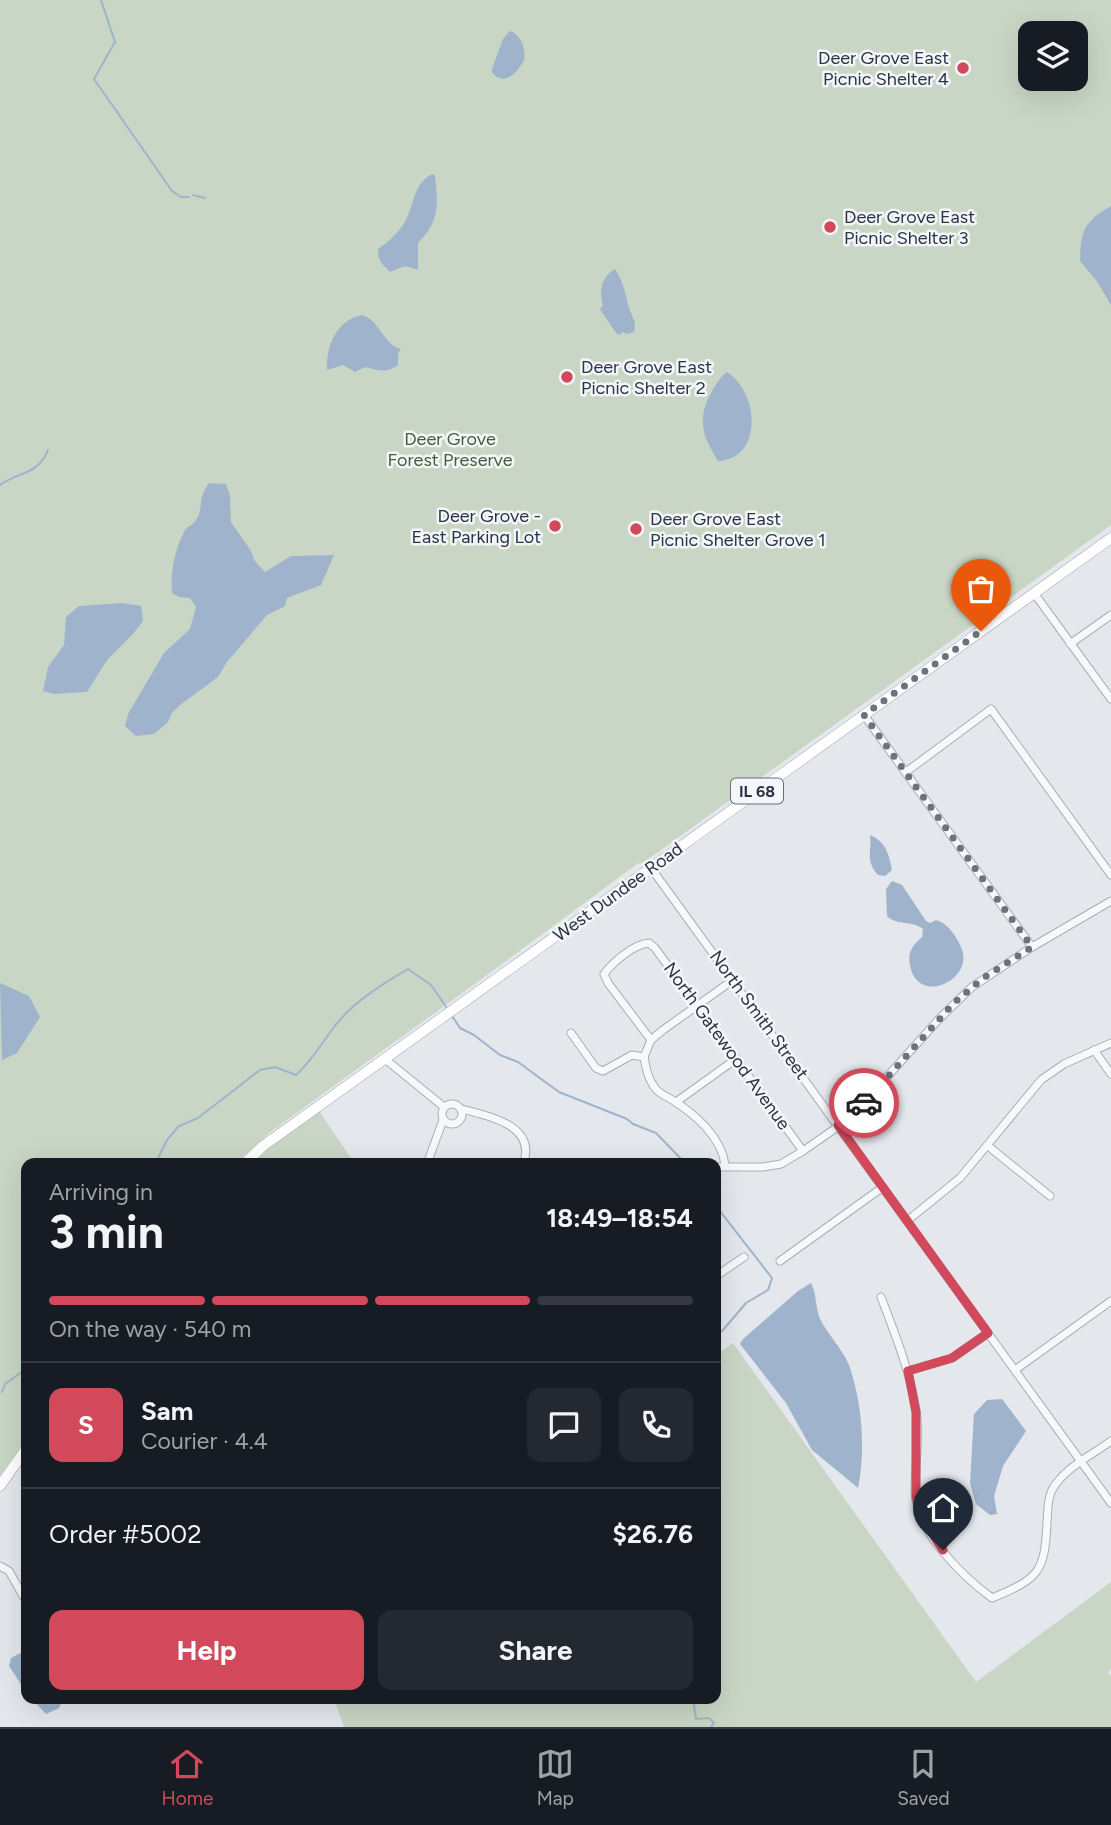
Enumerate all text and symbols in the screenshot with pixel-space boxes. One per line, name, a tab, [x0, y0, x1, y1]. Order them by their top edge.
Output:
map controls	[1018, 21, 1088, 91]
button: layers	[1018, 21, 1088, 91]
place label: Deer Grove East Picnic Shelter 4	[818, 47, 949, 90]
marker: Deer Grove East Picnic Shelter 4	[955, 60, 971, 76]
place label: Deer Grove East Picnic Shelter 3	[844, 206, 975, 249]
marker: Deer Grove East Picnic Shelter 3	[822, 219, 838, 235]
place label: Deer Grove East Picnic Shelter 2	[581, 356, 712, 399]
marker: Deer Grove East Picnic Shelter 2	[559, 369, 575, 385]
park label: Deer Grove Forest Preserve	[387, 428, 513, 471]
place label: Deer Grove - East Parking Lot	[411, 505, 541, 548]
place label: Deer Grove East Picnic Shelter Grove 1	[650, 508, 826, 551]
marker: Deer Grove - East Parking Lot	[547, 518, 563, 534]
marker: Deer Grove East Picnic Shelter Grove 1	[628, 521, 644, 537]
pin	[951, 559, 1011, 631]
icon: bag	[962, 570, 1000, 608]
road number: IL 68	[731, 778, 783, 804]
street label: West Dundee Road	[549, 838, 687, 946]
street label: North Smith Street	[705, 946, 813, 1084]
street label: North Gatewood Avenue	[659, 958, 795, 1134]
courier	[829, 1068, 899, 1138]
icon: car	[845, 1084, 883, 1122]
text: Arriving in	[49, 1178, 153, 1206]
text: 18:49–18:54	[546, 1202, 693, 1234]
text: 3 min	[49, 1204, 164, 1260]
text: On the way · 540 m	[49, 1315, 251, 1343]
button: chat	[527, 1388, 601, 1462]
button: phone	[619, 1388, 693, 1462]
text: Sam	[141, 1395, 193, 1427]
text: S	[78, 1409, 94, 1441]
text: Courier · 4.4	[141, 1427, 268, 1455]
pin	[913, 1478, 973, 1550]
icon: home	[924, 1489, 962, 1527]
text: Order #5002	[49, 1518, 202, 1550]
text: $26.76	[612, 1518, 693, 1550]
button: Help	[49, 1610, 364, 1690]
button: Share	[378, 1610, 693, 1690]
tab: Home	[161, 1745, 213, 1810]
tab: Map	[536, 1745, 574, 1810]
tab: Saved	[897, 1745, 950, 1810]

